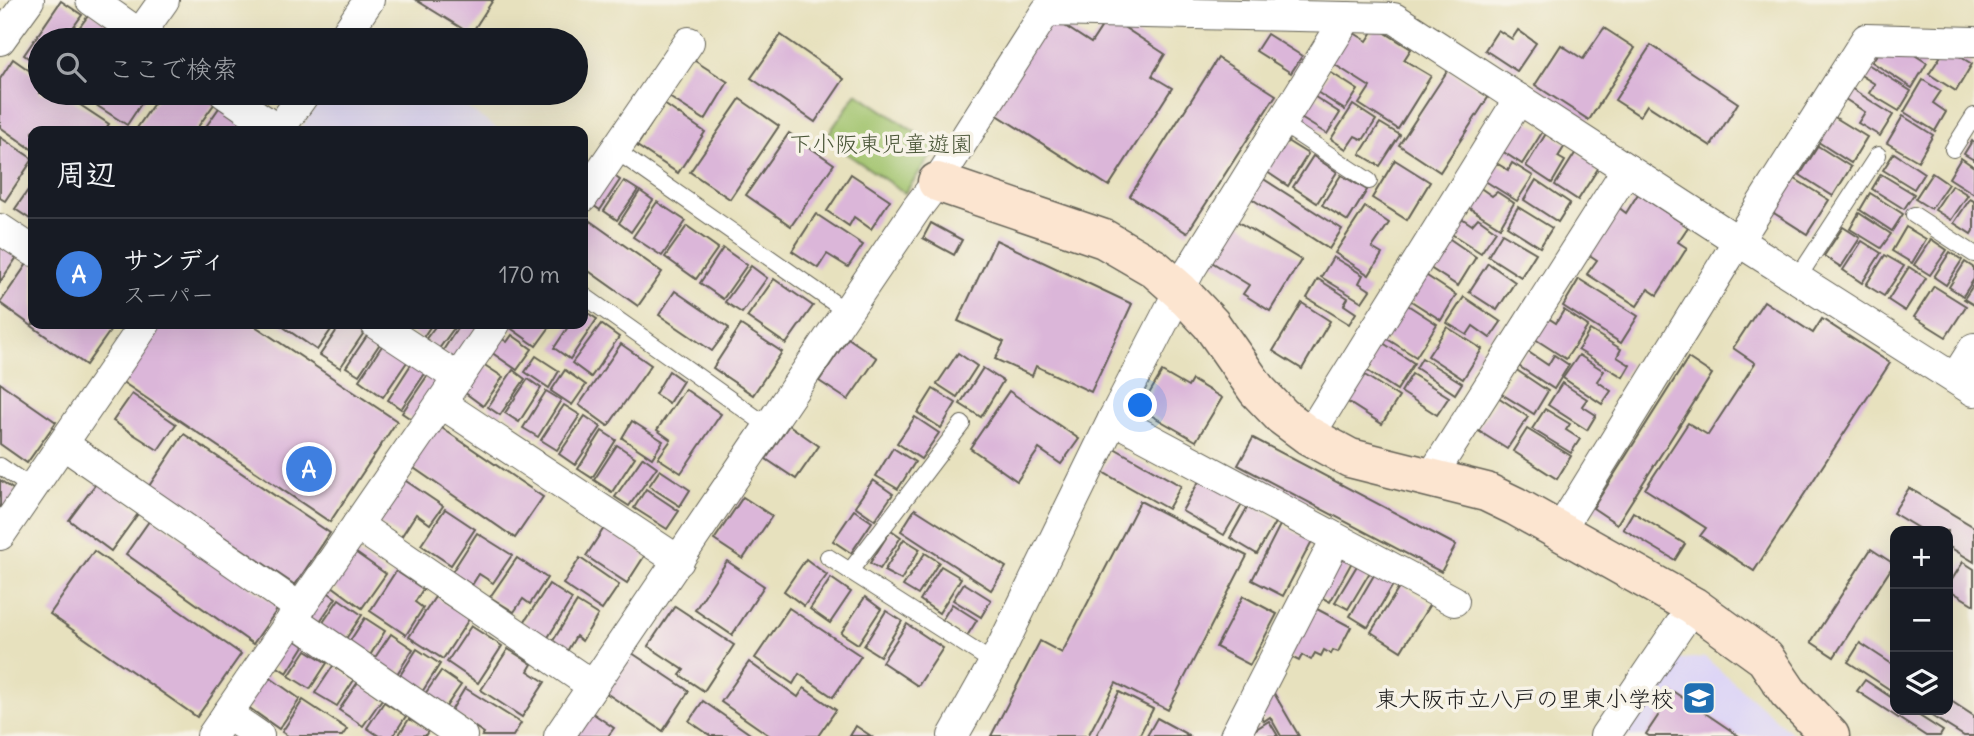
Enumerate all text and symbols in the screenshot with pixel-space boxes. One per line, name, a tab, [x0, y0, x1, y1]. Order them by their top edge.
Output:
search box	[28, 28, 588, 105]
icon: search	[52, 48, 90, 86]
text: ここで検索	[108, 52, 238, 85]
park label: 下小阪東児童遊園	[789, 129, 973, 158]
text: 周辺	[56, 155, 116, 193]
text: サンディ	[123, 243, 226, 276]
text: A	[72, 260, 86, 289]
text: 170 m	[499, 260, 560, 289]
text: スーパー	[123, 280, 214, 309]
your location	[1123, 388, 1157, 422]
pin: A	[286, 443, 332, 495]
map controls	[1890, 526, 1953, 715]
button: +	[1890, 526, 1953, 589]
button: −	[1890, 589, 1953, 652]
button: layers	[1890, 652, 1953, 715]
school or university icon: 東大阪市立八戸の里東小学校	[1680, 679, 1718, 717]
place label: 東大阪市立八戸の里東小学校	[1375, 684, 1674, 713]

